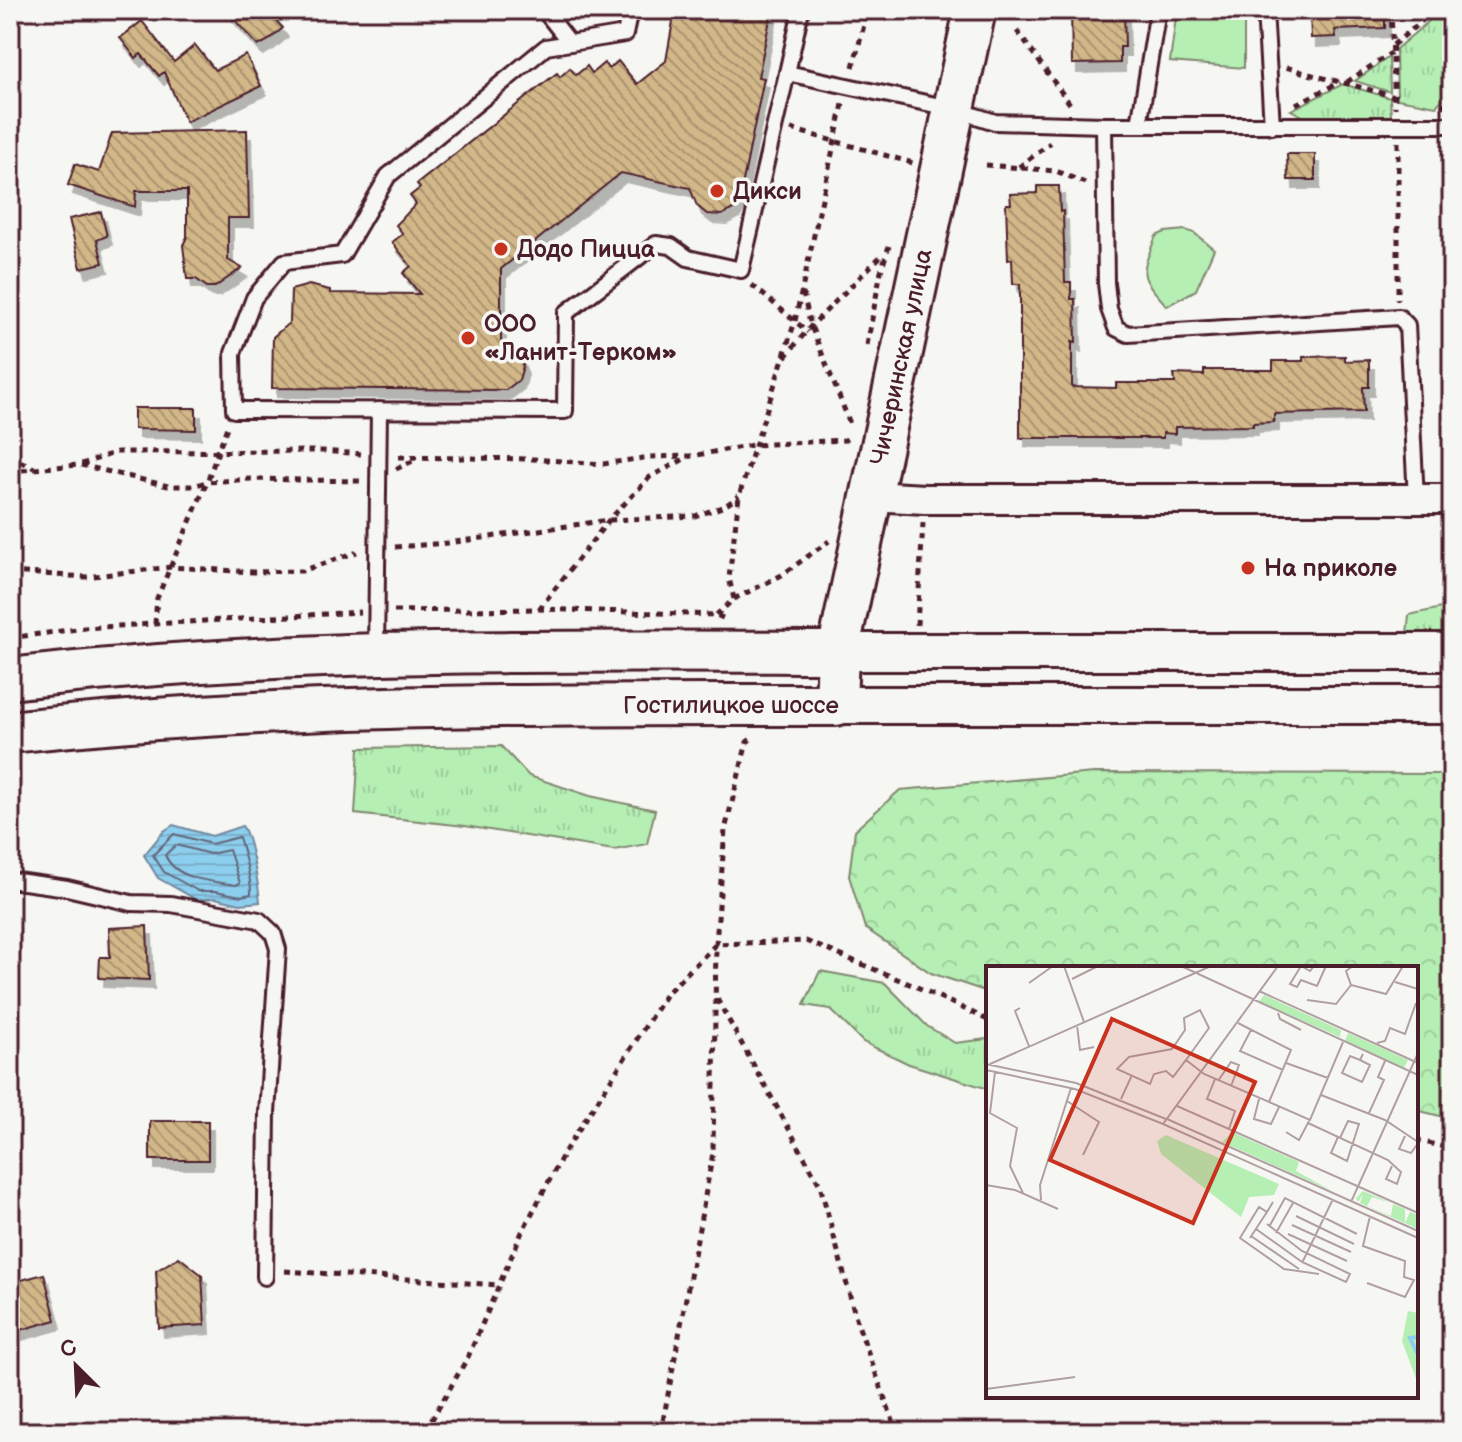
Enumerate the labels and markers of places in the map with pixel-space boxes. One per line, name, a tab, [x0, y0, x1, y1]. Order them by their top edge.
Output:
place label: Дикси	[733, 177, 802, 206]
marker: Дикси	[708, 182, 726, 200]
place label: Додо Пицца	[517, 235, 656, 264]
marker: Додо Пицца	[492, 240, 510, 258]
place label: ООО «Ланит-Терком»	[484, 310, 677, 367]
marker: ООО «Ланит-Терком»	[459, 329, 477, 347]
place label: На приколе	[1264, 554, 1397, 583]
marker: На приколе	[1239, 559, 1257, 577]

